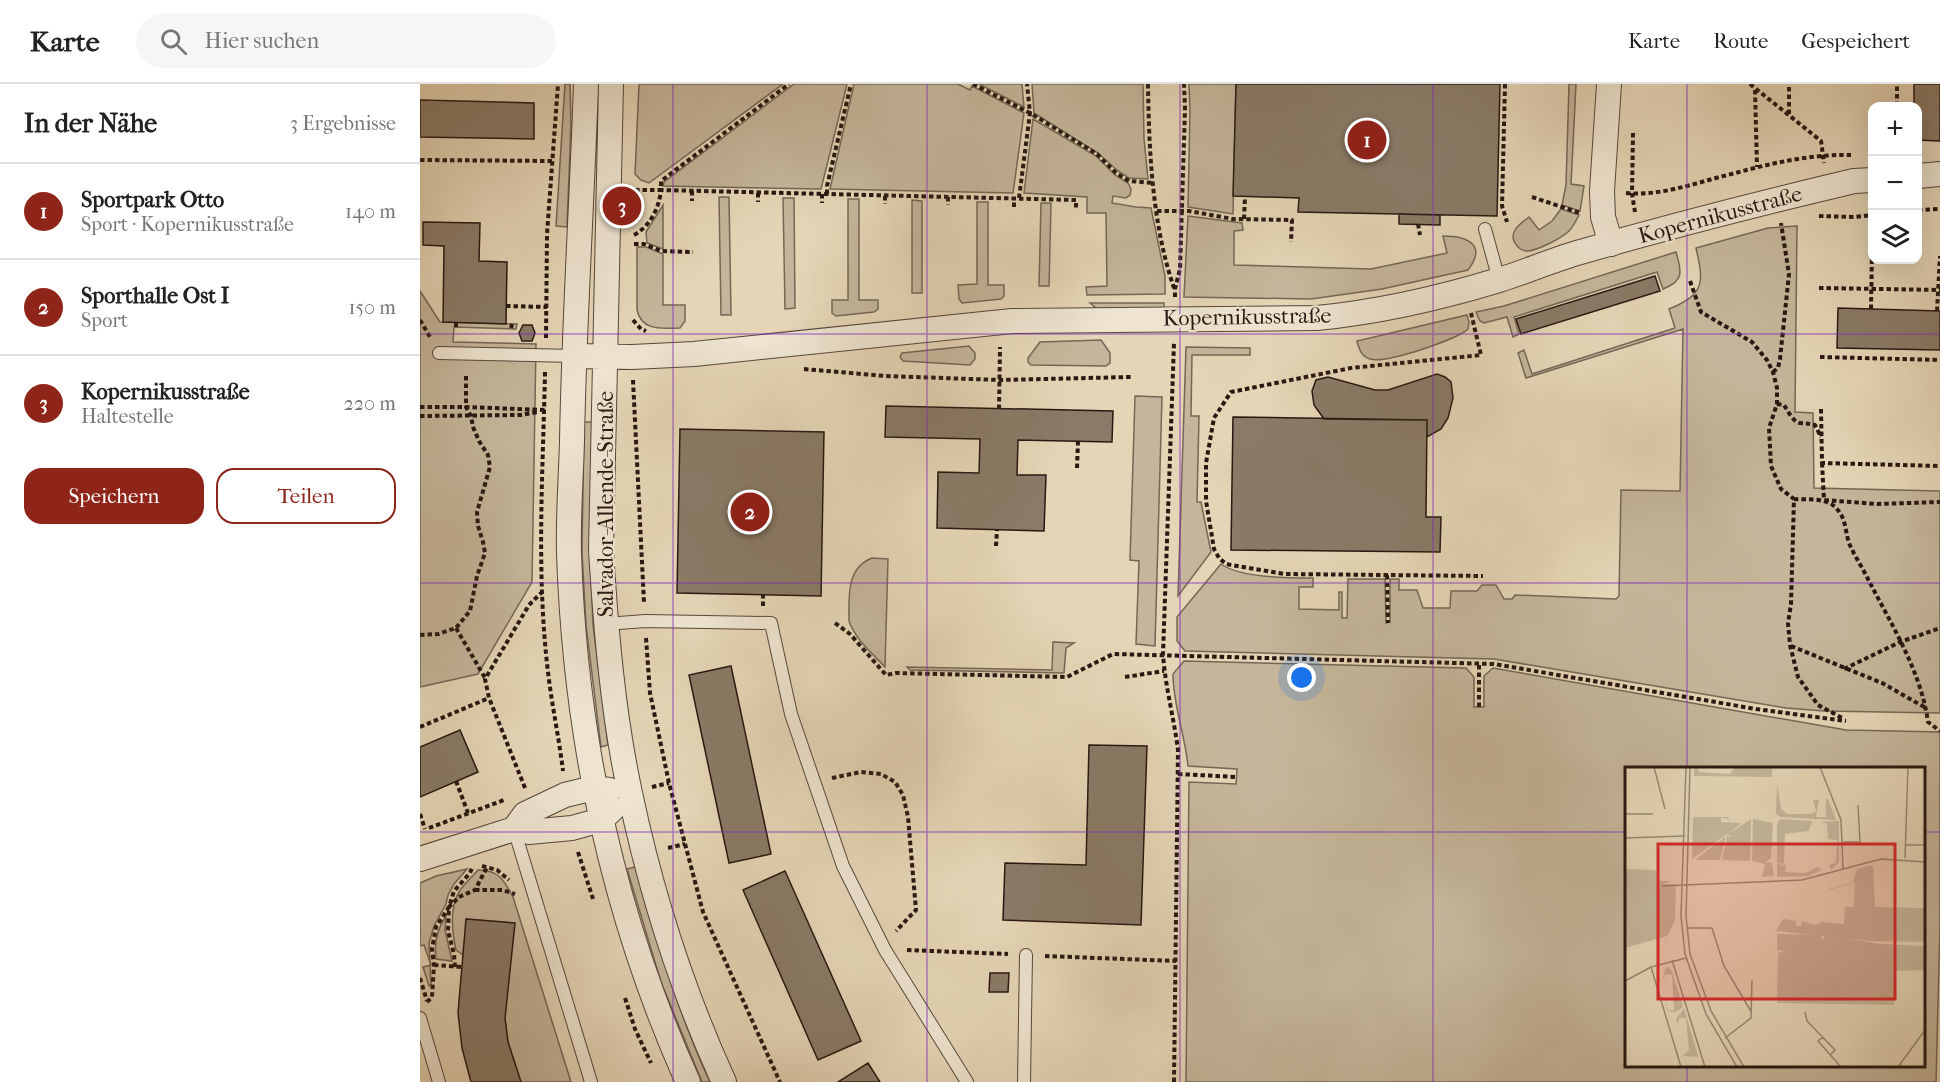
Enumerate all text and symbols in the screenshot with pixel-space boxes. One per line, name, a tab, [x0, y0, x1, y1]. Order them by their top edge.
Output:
search box	[136, 14, 556, 68]
text: Karte	[30, 25, 100, 58]
icon: search	[157, 25, 190, 58]
text: Hier suchen	[205, 28, 319, 54]
text: Karte	[1628, 29, 1680, 53]
text: Route	[1713, 29, 1768, 53]
text: Gespeichert	[1801, 29, 1910, 53]
map controls	[1868, 102, 1922, 264]
button: +	[1868, 102, 1922, 156]
text: In der Nähe	[24, 108, 157, 139]
text: 3 Ergebnisse	[290, 112, 396, 135]
pin: 1	[1348, 118, 1386, 162]
button: −	[1868, 156, 1922, 210]
street label: Kopernikusstraße	[1635, 181, 1805, 249]
pin: 3	[602, 184, 642, 228]
text: Sportpark Otto	[81, 187, 224, 213]
text: 1	[40, 200, 47, 223]
text: 140 m	[345, 200, 396, 223]
button: layers	[1868, 210, 1922, 264]
text: Sport · Kopernikusstraße	[81, 213, 294, 236]
text: Sporthalle Ost I	[81, 283, 229, 309]
text: 2	[38, 296, 49, 319]
text: 150 m	[348, 296, 396, 319]
street label: Kopernikusstraße	[1162, 303, 1332, 331]
text: Sport	[81, 309, 128, 332]
text: Kopernikusstraße	[81, 379, 250, 405]
street label: Salvador-Allende-Straße	[593, 391, 619, 617]
text: 3	[39, 392, 48, 415]
text: 220 m	[343, 392, 396, 415]
text: Haltestelle	[81, 405, 174, 428]
button: Speichern	[24, 468, 204, 524]
button: Teilen	[216, 468, 396, 524]
pin: 2	[730, 490, 770, 534]
your location	[1287, 663, 1316, 692]
inset map	[1625, 767, 1925, 1067]

